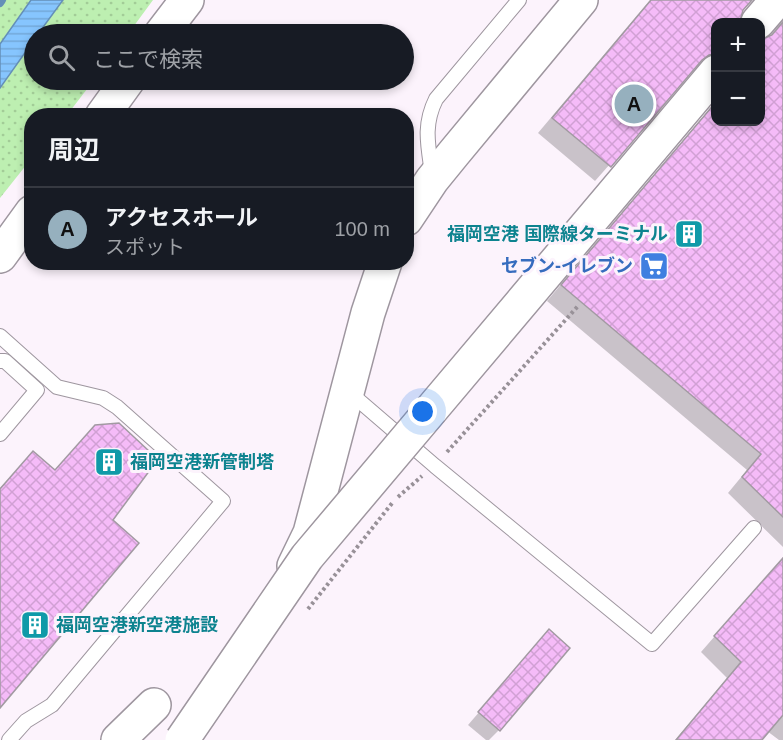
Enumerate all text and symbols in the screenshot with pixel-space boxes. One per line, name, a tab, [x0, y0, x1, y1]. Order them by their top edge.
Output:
map controls	[711, 18, 765, 126]
button: +	[711, 18, 765, 72]
search box	[24, 24, 414, 90]
icon: search	[45, 41, 78, 74]
text: ここで検索	[93, 47, 203, 72]
button: −	[711, 72, 765, 126]
pin: A	[614, 82, 654, 126]
text: 周辺	[48, 135, 100, 165]
text: アクセスホール	[105, 205, 258, 230]
text: A	[60, 218, 75, 240]
text: 100 m	[334, 218, 390, 240]
building icon: 福岡空港 国際線ターミナル	[673, 218, 705, 250]
place label: 福岡空港 国際線ターミナル	[447, 224, 668, 244]
text: スポット	[105, 236, 185, 258]
supermarket icon: セブン-イレブン	[638, 250, 670, 282]
place label: セブン-イレブン	[501, 256, 633, 276]
your location	[408, 397, 437, 426]
building icon: 福岡空港新管制塔	[93, 446, 125, 478]
place label: 福岡空港新管制塔	[130, 452, 274, 472]
building icon: 福岡空港新空港施設	[19, 609, 51, 641]
place label: 福岡空港新空港施設	[56, 615, 218, 635]

